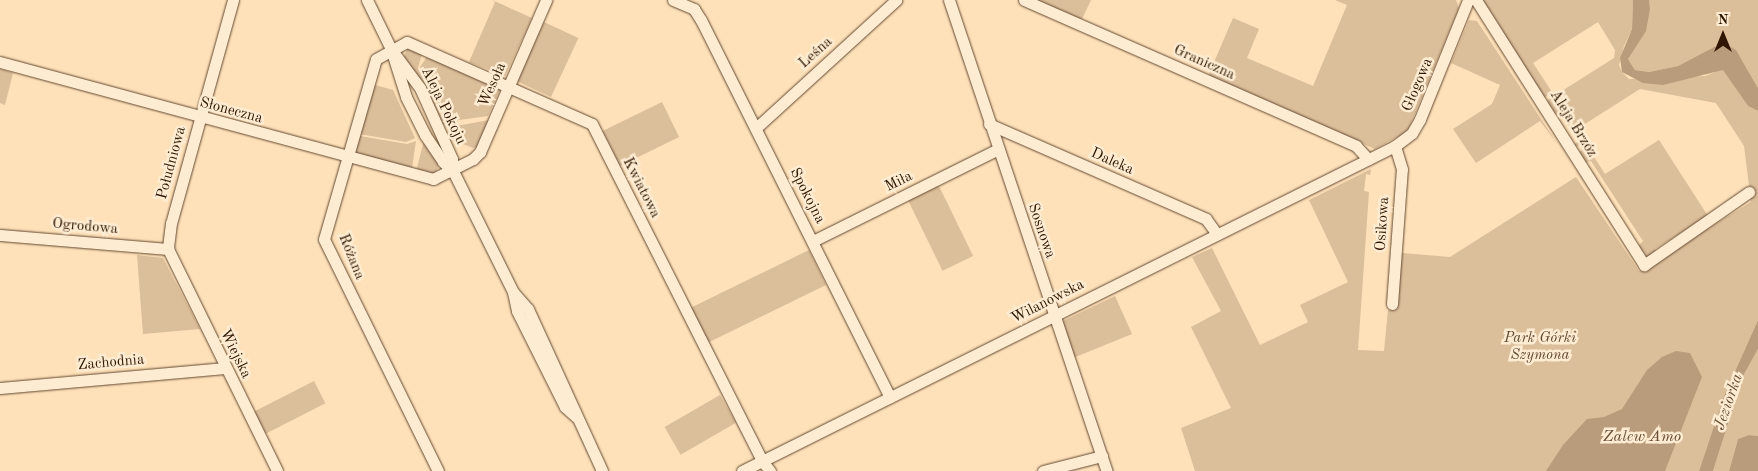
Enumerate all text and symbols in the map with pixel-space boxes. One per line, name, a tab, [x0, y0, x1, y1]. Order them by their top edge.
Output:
north arrow	[1698, 10, 1748, 60]
text: N	[1718, 13, 1728, 27]
street label: Leśna	[795, 33, 837, 73]
street label: Graniczna	[1171, 42, 1237, 84]
street label: Głogowa	[1399, 56, 1437, 114]
street label: Wesoła	[475, 60, 511, 110]
street label: Aleja Pokoju	[417, 64, 469, 148]
street label: Aleja Brzóz	[1545, 87, 1601, 161]
street label: Słoneczna	[198, 94, 264, 128]
street label: Południowa	[154, 125, 190, 201]
street label: Daleka	[1088, 145, 1136, 179]
street label: Kwiatowa	[618, 155, 664, 221]
street label: Spokojna	[785, 165, 829, 227]
street label: Miła	[882, 168, 916, 196]
street label: Osikowa	[1372, 196, 1394, 252]
street label: Sosnowa	[1023, 201, 1059, 261]
street label: Ogrodowa	[51, 215, 119, 239]
street label: Różana	[334, 232, 368, 282]
street label: Wilanowska	[1008, 276, 1088, 328]
street label: Wiejska	[215, 326, 255, 382]
park label: Park Górki Szymona	[1504, 329, 1576, 364]
street label: Zachodnia	[77, 351, 145, 375]
water label: Jeziorka	[1710, 371, 1748, 433]
water label: Zalew Amo	[1603, 427, 1681, 447]

